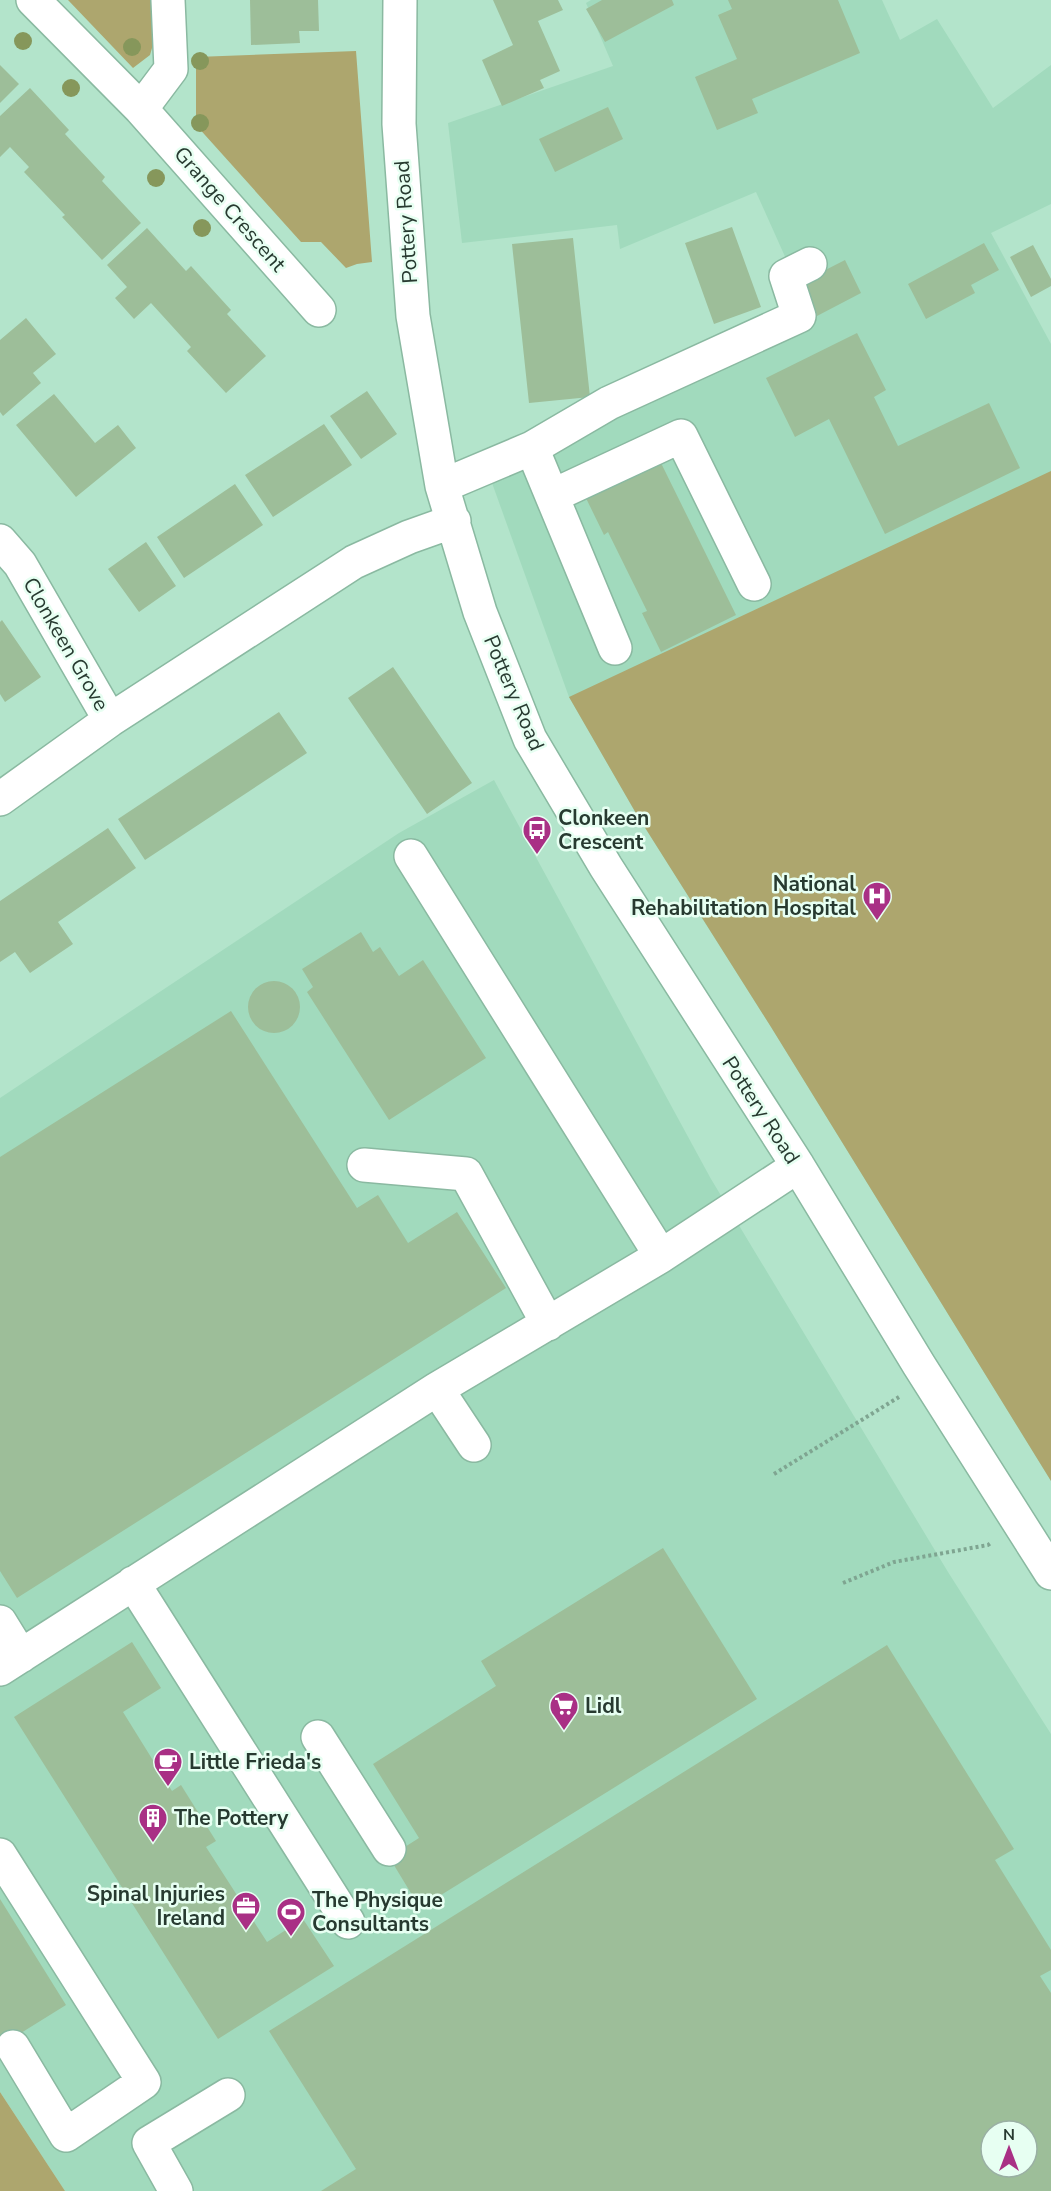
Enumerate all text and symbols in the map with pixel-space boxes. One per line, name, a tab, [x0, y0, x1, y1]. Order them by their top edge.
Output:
street label: Grange Crescent	[168, 140, 293, 278]
street label: Pottery Road	[388, 160, 424, 284]
street label: Clonkeen Grove	[16, 572, 116, 716]
street label: Pottery Road	[477, 631, 551, 755]
place label: Clonkeen Crescent	[558, 804, 649, 856]
bus stop icon: Clonkeen Crescent	[521, 814, 553, 856]
place label: National Rehabilitation Hospital	[631, 870, 856, 922]
hospital icon: National Rehabilitation Hospital	[861, 880, 893, 922]
street label: Pottery Road	[716, 1051, 806, 1169]
supermarket icon: Lidl	[548, 1690, 580, 1732]
place label: Lidl	[585, 1692, 622, 1720]
cafe icon: Little Frieda's	[152, 1746, 184, 1788]
place label: Little Frieda's	[189, 1748, 321, 1776]
building icon: The Pottery	[137, 1802, 169, 1844]
place label: The Pottery	[174, 1804, 289, 1832]
place label: Spinal Injuries Ireland	[87, 1880, 225, 1932]
place label: The Physique Consultants	[312, 1886, 443, 1938]
office icon: Spinal Injuries Ireland	[230, 1890, 262, 1932]
sports icon: The Physique Consultants	[275, 1896, 307, 1938]
north arrow	[979, 2119, 1039, 2179]
text: N	[1003, 2124, 1015, 2146]

